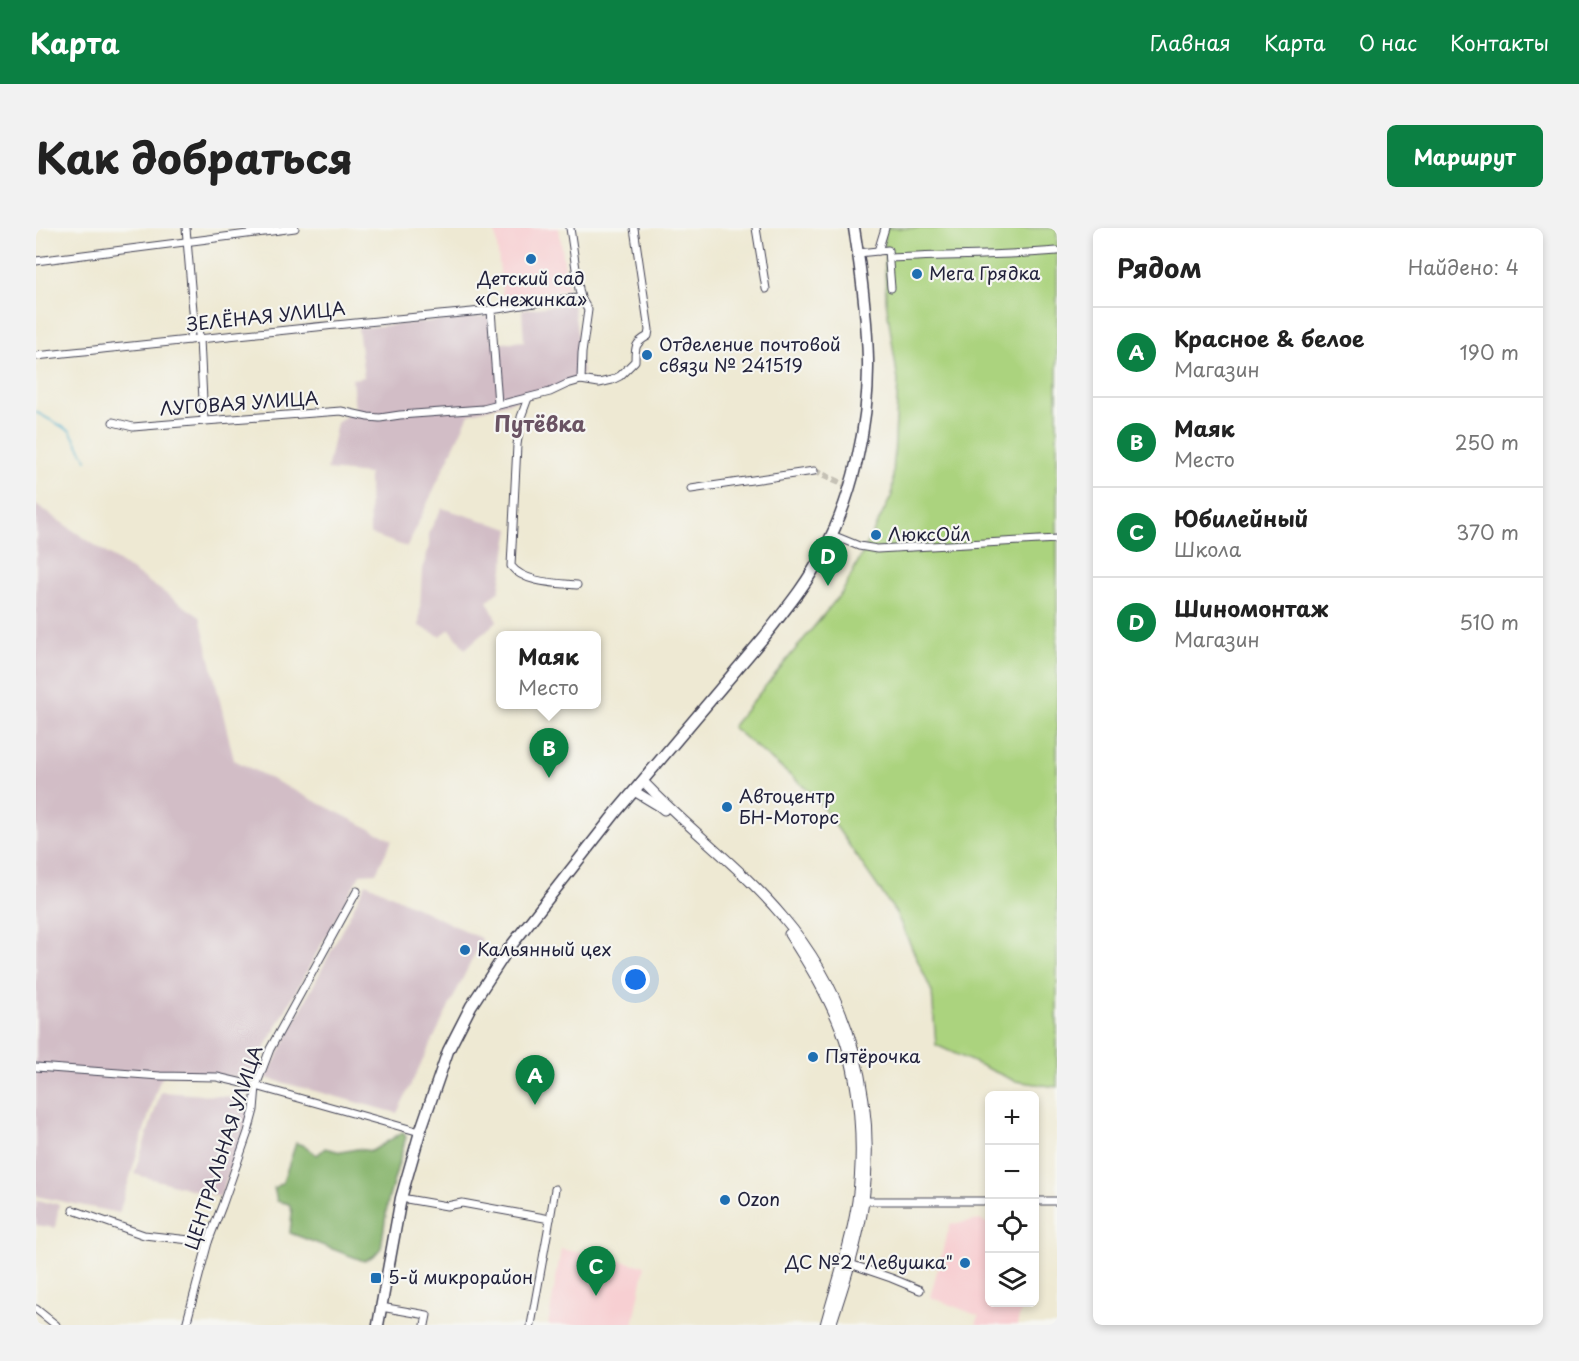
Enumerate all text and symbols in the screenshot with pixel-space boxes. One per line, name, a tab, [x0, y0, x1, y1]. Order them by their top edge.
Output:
text: Карта	[30, 21, 120, 64]
text: Главная	[1150, 26, 1231, 58]
text: Карта	[1264, 26, 1326, 58]
text: О нас	[1359, 26, 1417, 58]
text: Контакты	[1450, 26, 1549, 58]
text: Как добраться	[36, 125, 353, 188]
button: Маршрут	[1387, 125, 1543, 187]
text: Рядом	[1117, 248, 1202, 287]
marker: Детский сад «Снежинка»	[524, 252, 538, 266]
text: Найдено: 4	[1408, 252, 1519, 282]
place label: Мега Грядка	[929, 259, 1041, 286]
place label: Детский сад «Снежинка»	[475, 264, 587, 312]
marker: Мега Грядка	[910, 267, 924, 281]
street label: ЗЕЛЁНАЯ УЛИЦА	[185, 294, 347, 337]
text: Красное & белое	[1174, 321, 1364, 354]
place label: Отделение почтовой связи № 241519	[659, 330, 841, 378]
text: A	[1129, 337, 1144, 367]
text: 190 m	[1460, 337, 1519, 367]
marker: Отделение почтовой связи № 241519	[640, 348, 654, 362]
text: Магазин	[1174, 354, 1260, 384]
street label: ЛУГОВАЯ УЛИЦА	[159, 383, 319, 422]
district label: Путёвка	[494, 407, 586, 439]
text: Маяк	[1174, 411, 1235, 444]
text: B	[1130, 427, 1143, 457]
text: 250 m	[1455, 427, 1519, 457]
text: Место	[1174, 444, 1235, 474]
text: Юбилейный	[1174, 501, 1308, 534]
text: C	[1129, 517, 1144, 547]
text: 370 m	[1456, 517, 1519, 547]
place label: ЛюксОйл	[888, 520, 970, 547]
marker: ЛюксОйл	[869, 528, 883, 542]
text: Школа	[1174, 534, 1241, 564]
pin: D	[808, 536, 848, 586]
text: Шиномонтаж	[1174, 591, 1328, 624]
text: D	[1129, 607, 1144, 637]
text: 510 m	[1459, 607, 1519, 637]
text: Магазин	[1174, 624, 1260, 654]
popup	[496, 631, 601, 709]
text: Маяк	[518, 639, 579, 672]
text: Место	[518, 672, 579, 702]
pin: B	[530, 728, 568, 778]
place label: Автоцентр БН-Моторс	[739, 782, 839, 830]
marker: Автоцентр БН-Моторс	[720, 800, 734, 814]
place label: Кальянный цех	[477, 935, 612, 962]
marker: Кальянный цех	[458, 943, 472, 957]
your location	[621, 965, 650, 994]
street label: ЦЕНТРАЛЬНАЯ УЛИЦА	[177, 1041, 269, 1253]
place label: Пятёрочка	[825, 1042, 921, 1069]
marker: Пятёрочка	[806, 1050, 820, 1064]
pin: A	[516, 1056, 554, 1105]
map controls	[985, 1091, 1039, 1307]
button: +	[985, 1091, 1039, 1145]
button: −	[985, 1145, 1039, 1199]
place label: Ozon	[737, 1185, 780, 1212]
marker: Ozon	[718, 1193, 732, 1207]
button: locate	[985, 1199, 1039, 1253]
pin: C	[576, 1246, 616, 1296]
place label: ДС №2 "Левушка"	[784, 1248, 953, 1275]
button: layers	[985, 1253, 1039, 1307]
marker: ДС №2 "Левушка"	[958, 1256, 972, 1270]
place label: 5-й микрорайон	[388, 1263, 533, 1290]
marker: 5-й микрорайон	[369, 1271, 383, 1285]

